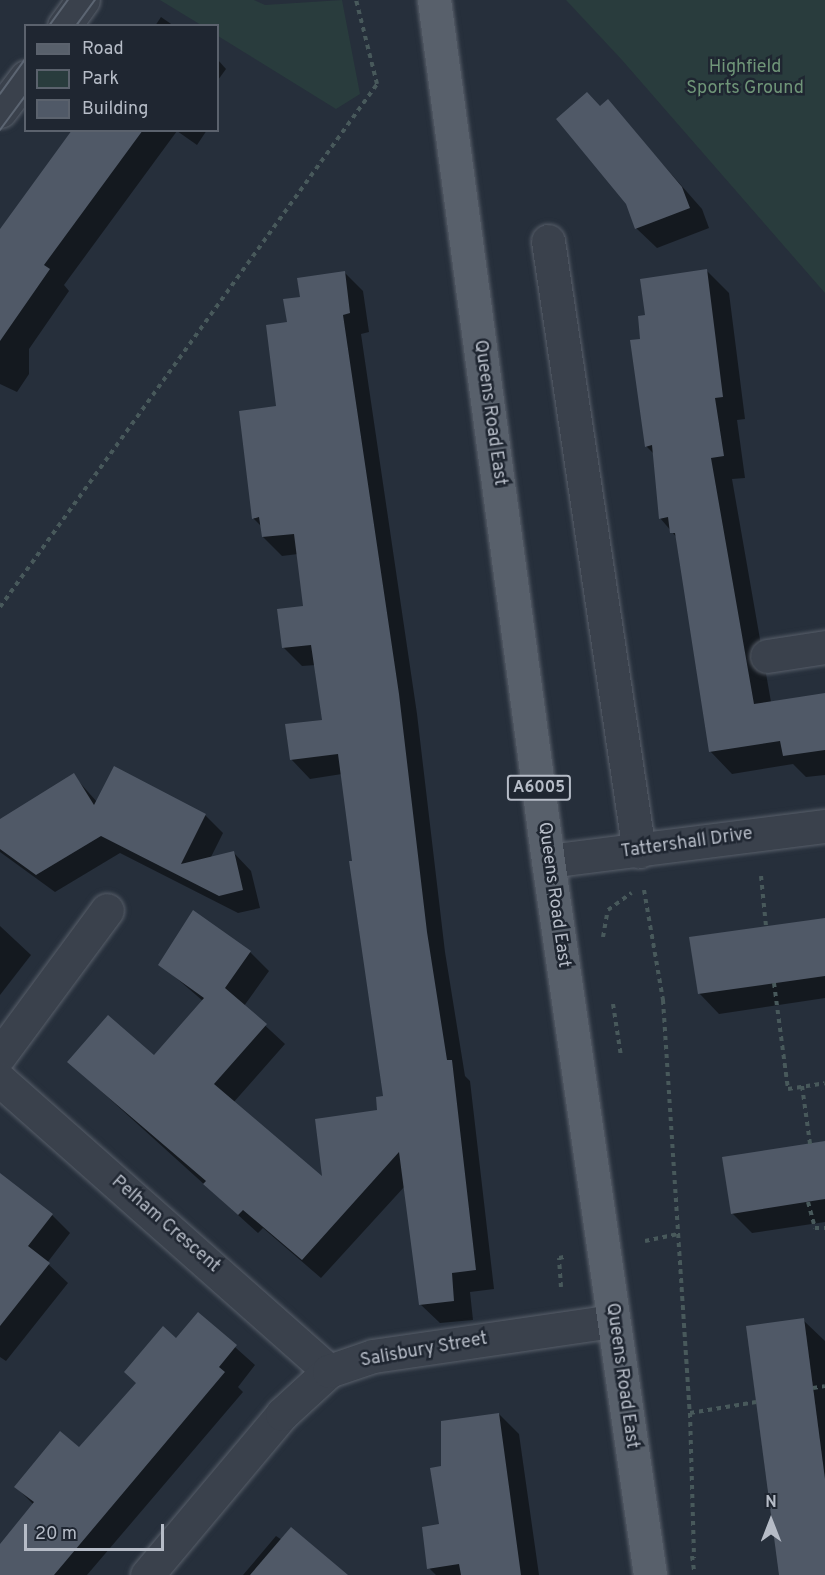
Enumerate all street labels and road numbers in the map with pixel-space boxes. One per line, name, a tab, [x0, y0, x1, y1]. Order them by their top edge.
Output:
street label: Queens Road East	[468, 339, 510, 487]
road number: A6005	[506, 775, 572, 801]
street label: Queens Road East	[532, 821, 574, 969]
street label: Tattershall Drive	[620, 824, 754, 864]
street label: Pelham Crescent	[106, 1172, 224, 1278]
street label: Queens Road East	[600, 1302, 642, 1450]
street label: Salisbury Street	[359, 1329, 489, 1373]

